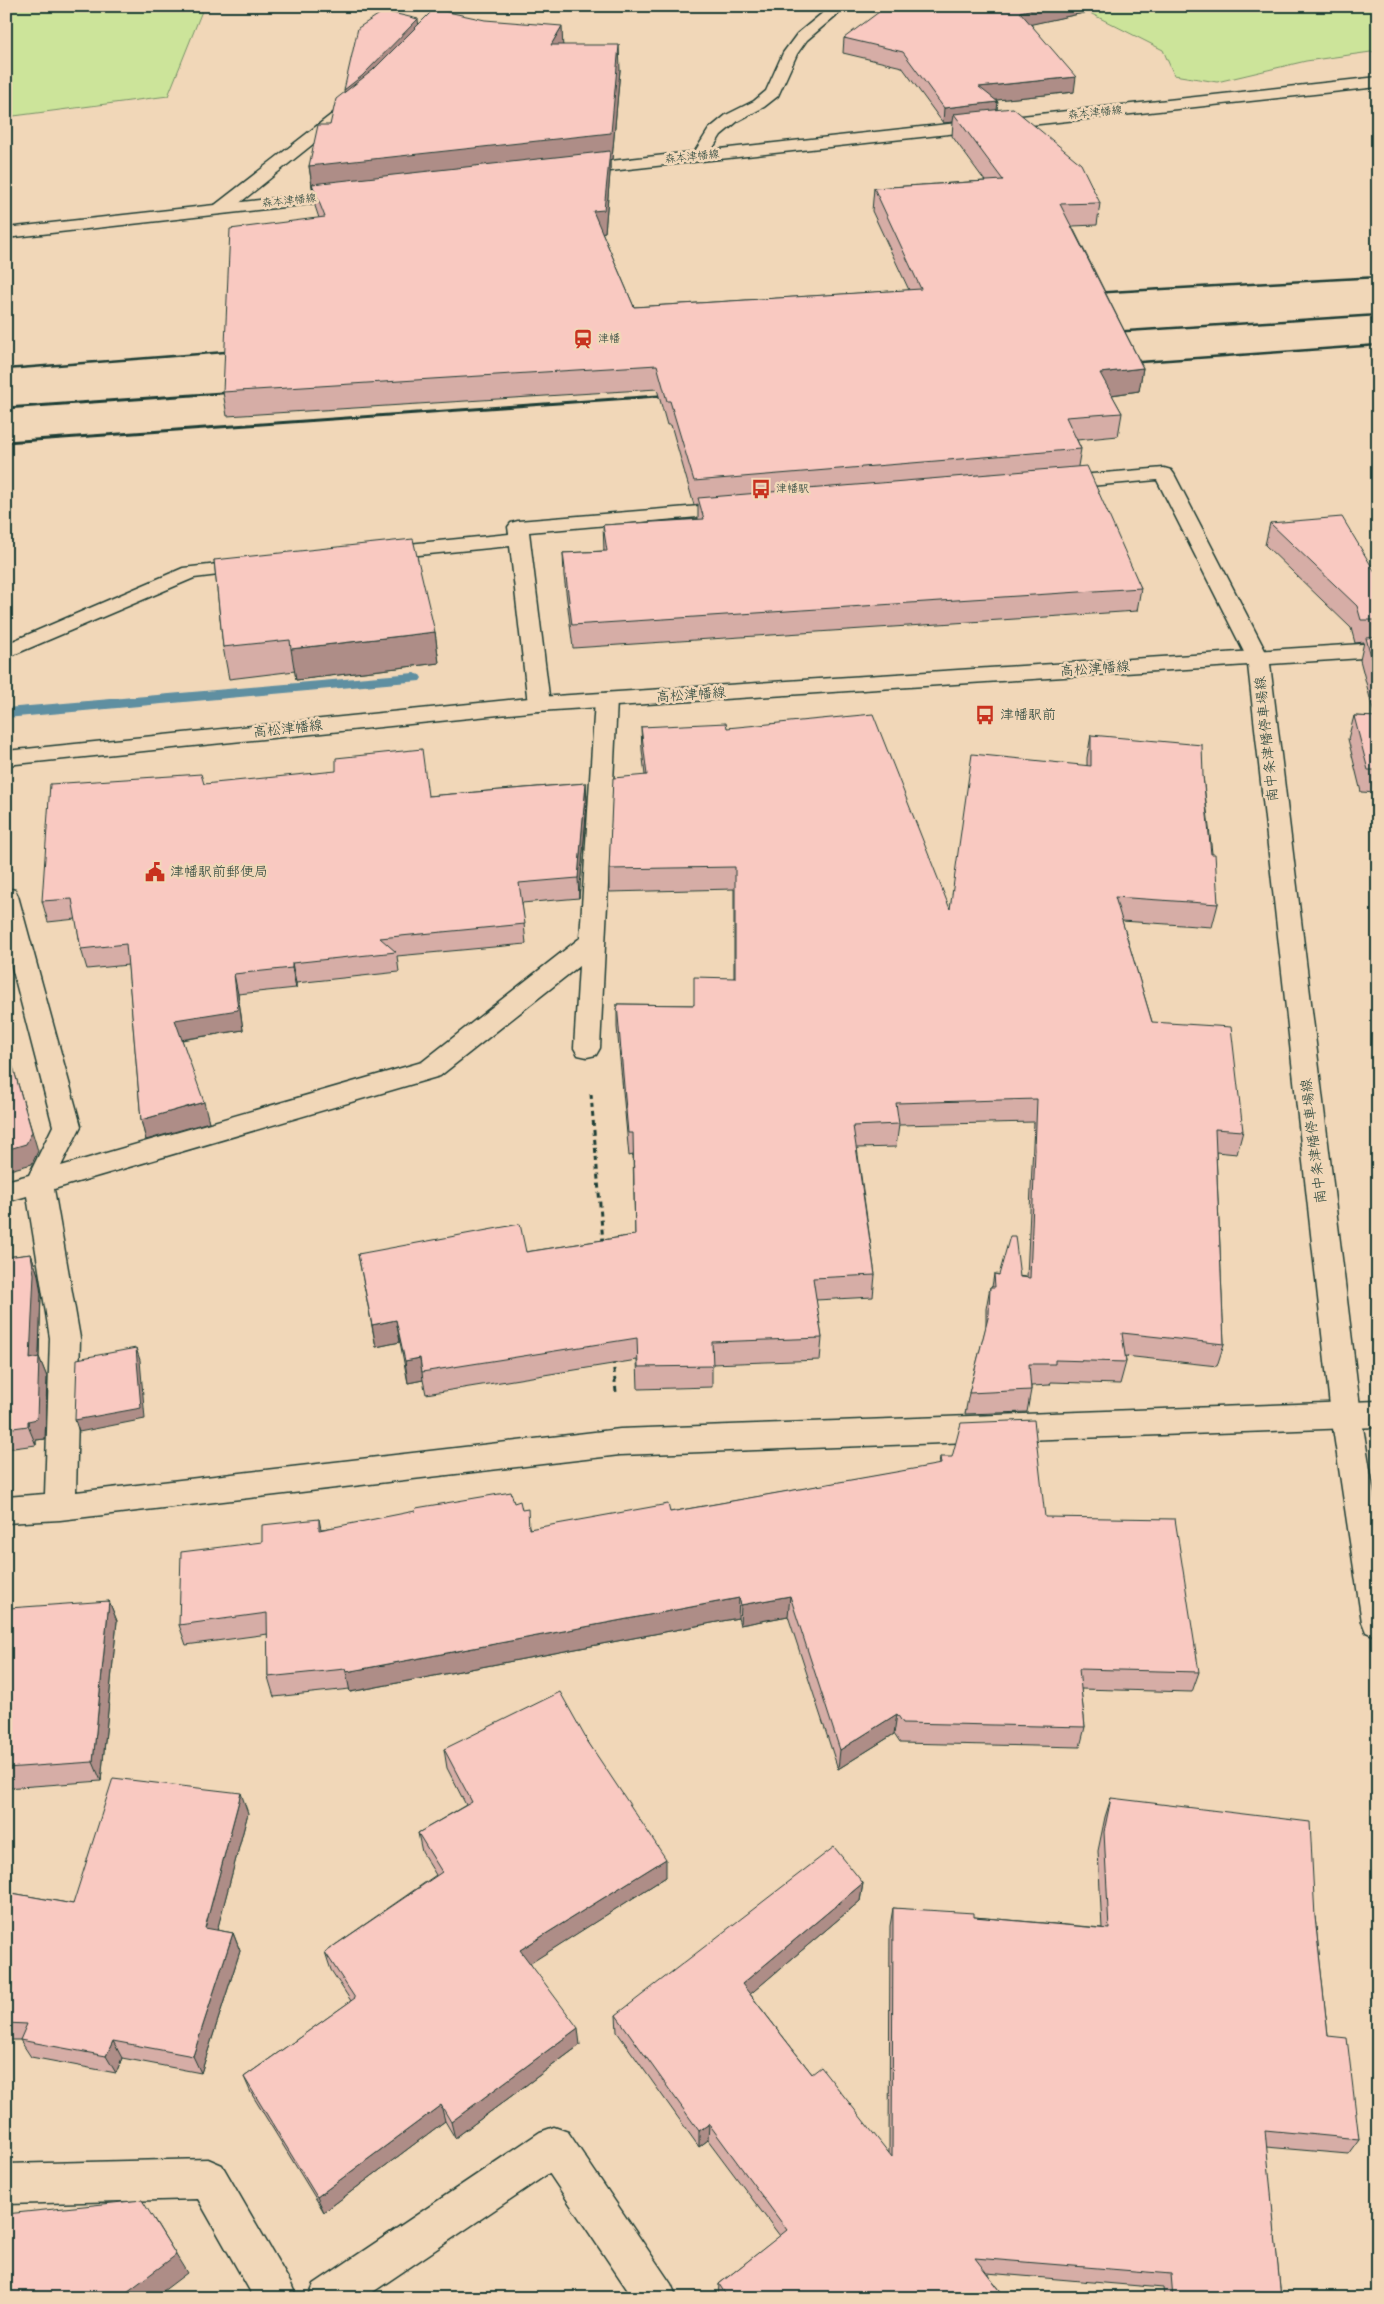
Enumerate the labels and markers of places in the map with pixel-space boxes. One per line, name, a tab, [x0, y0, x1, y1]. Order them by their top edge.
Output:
station icon: 津幡	[572, 328, 594, 350]
place label: 津幡	[598, 330, 620, 348]
bus stop icon: 津幡駅	[750, 478, 772, 500]
place label: 津幡駅	[776, 480, 809, 498]
bus stop icon: 津幡駅前	[974, 704, 996, 726]
place label: 津幡駅前	[1000, 704, 1056, 726]
public building icon: 津幡駅前郵便局	[144, 861, 166, 883]
place label: 津幡駅前郵便局	[170, 861, 268, 883]

